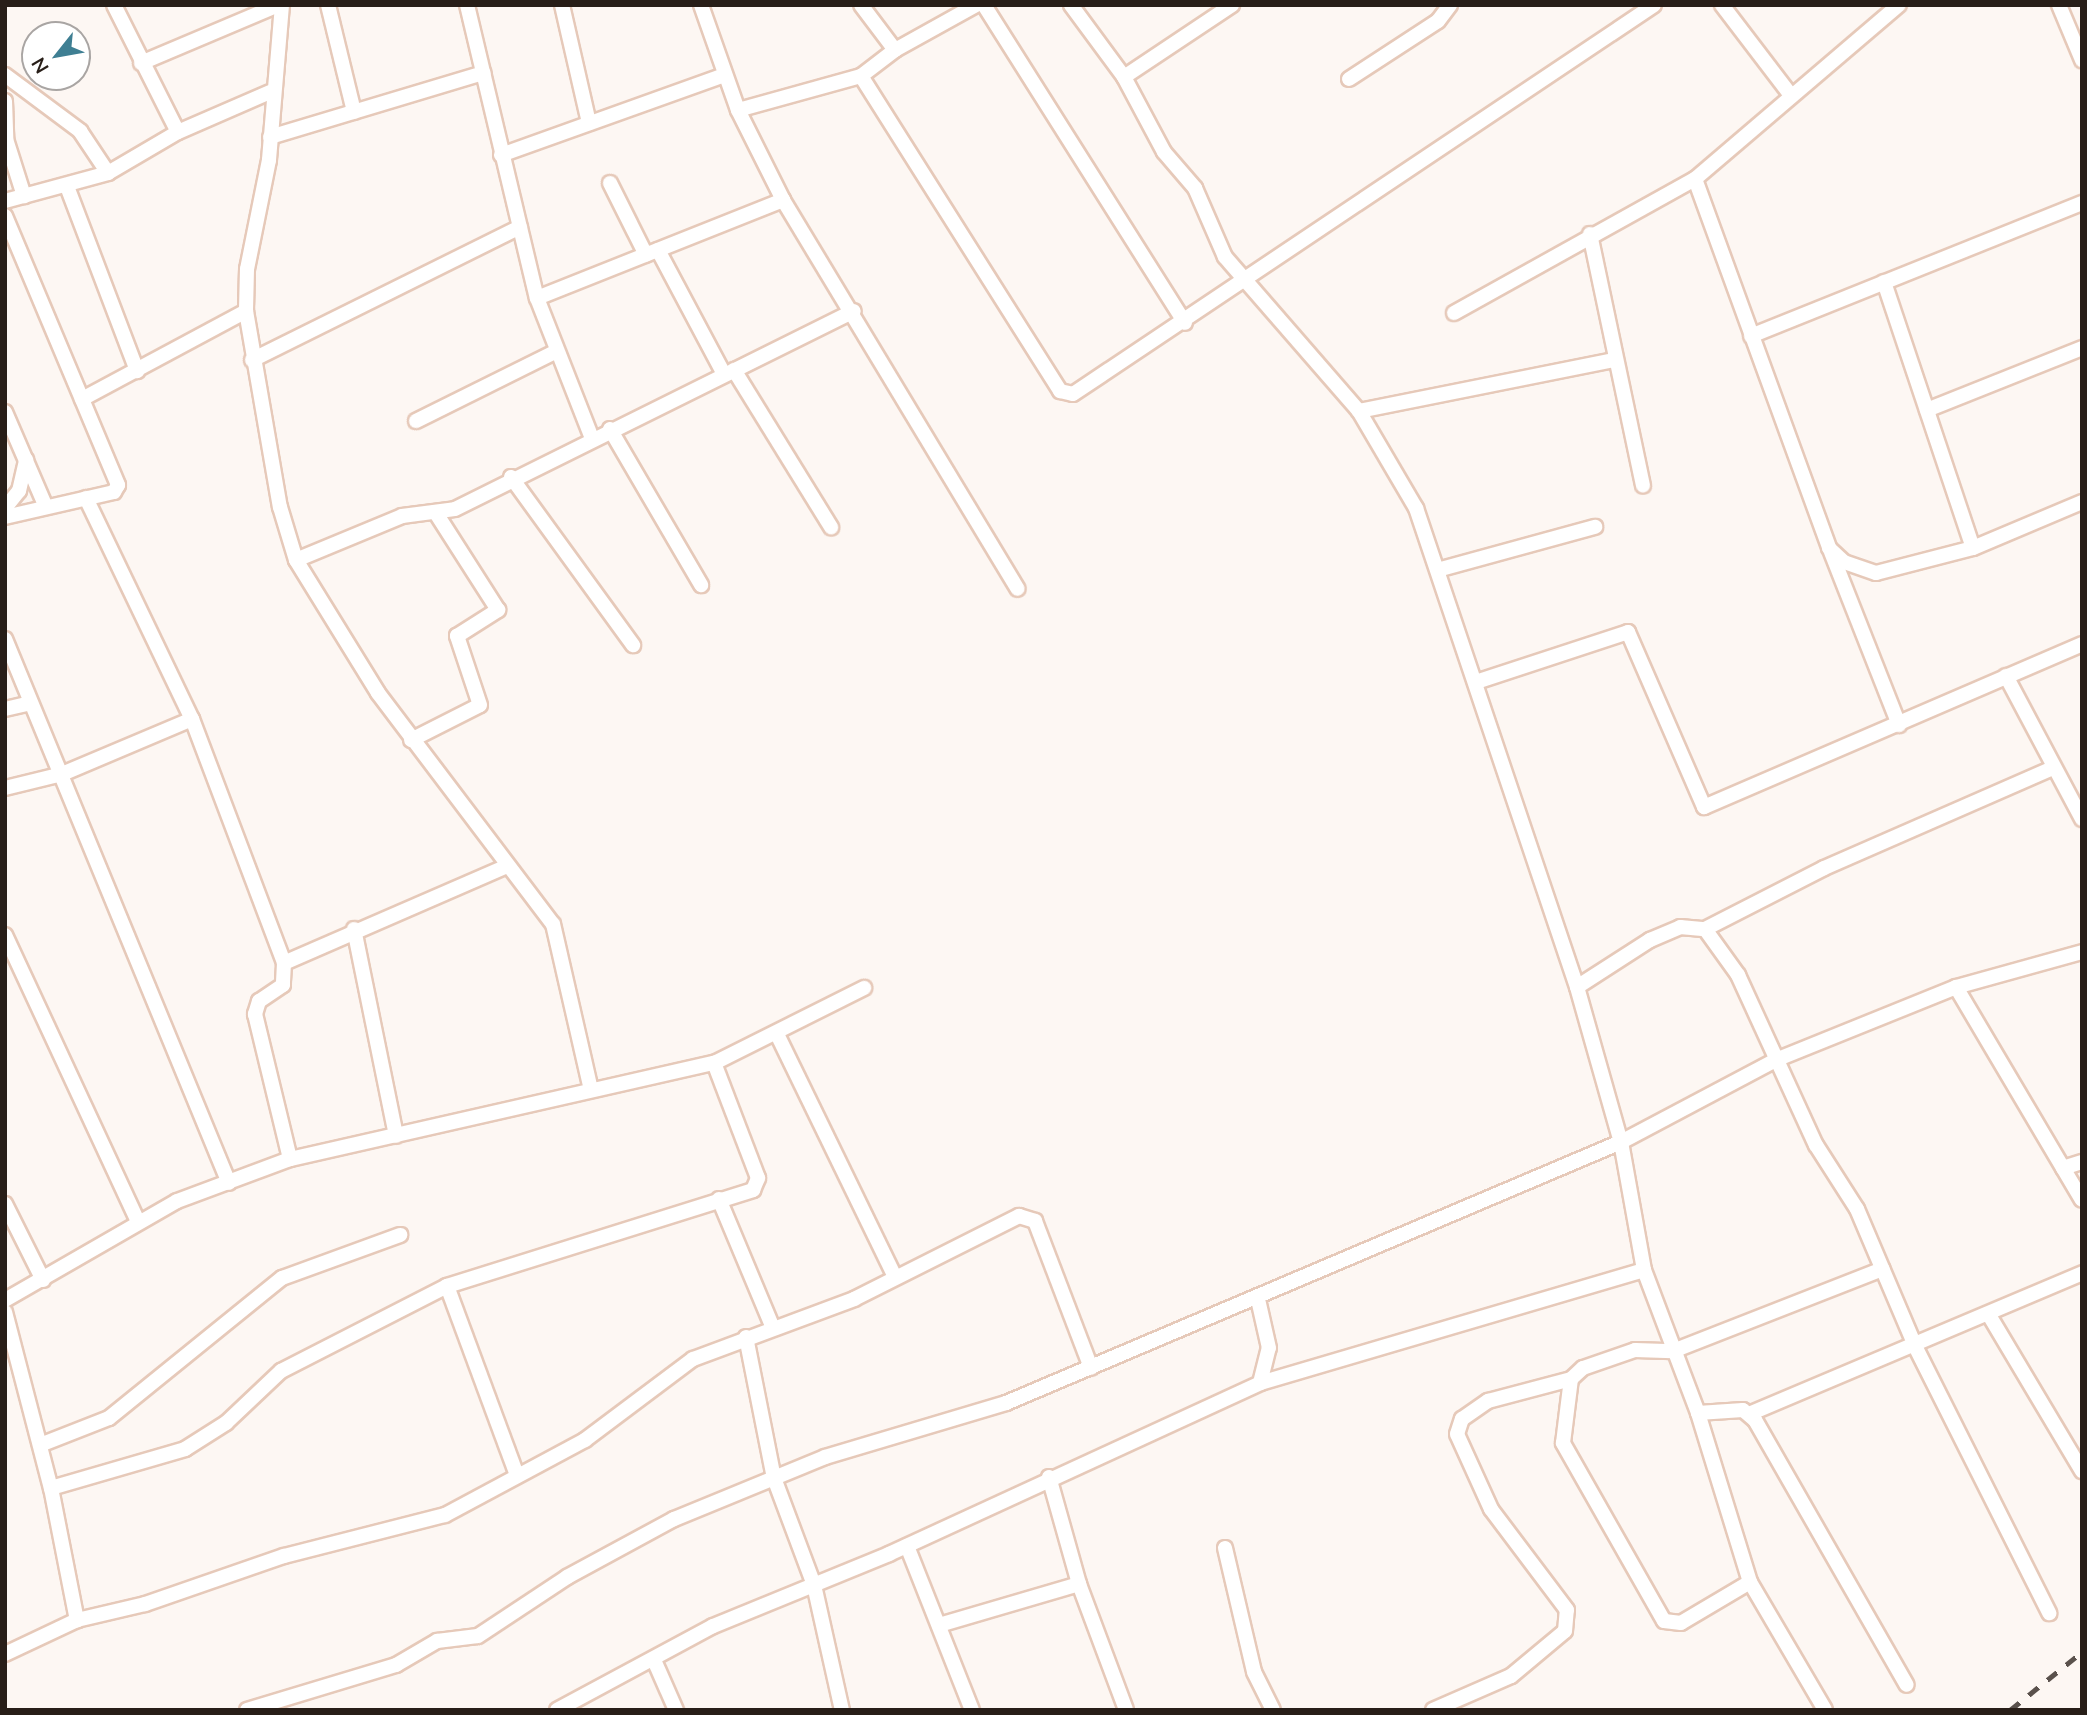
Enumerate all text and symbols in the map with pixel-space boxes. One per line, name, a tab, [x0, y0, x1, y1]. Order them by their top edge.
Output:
north arrow	[21, 21, 91, 91]
text: N	[26, 53, 54, 78]

